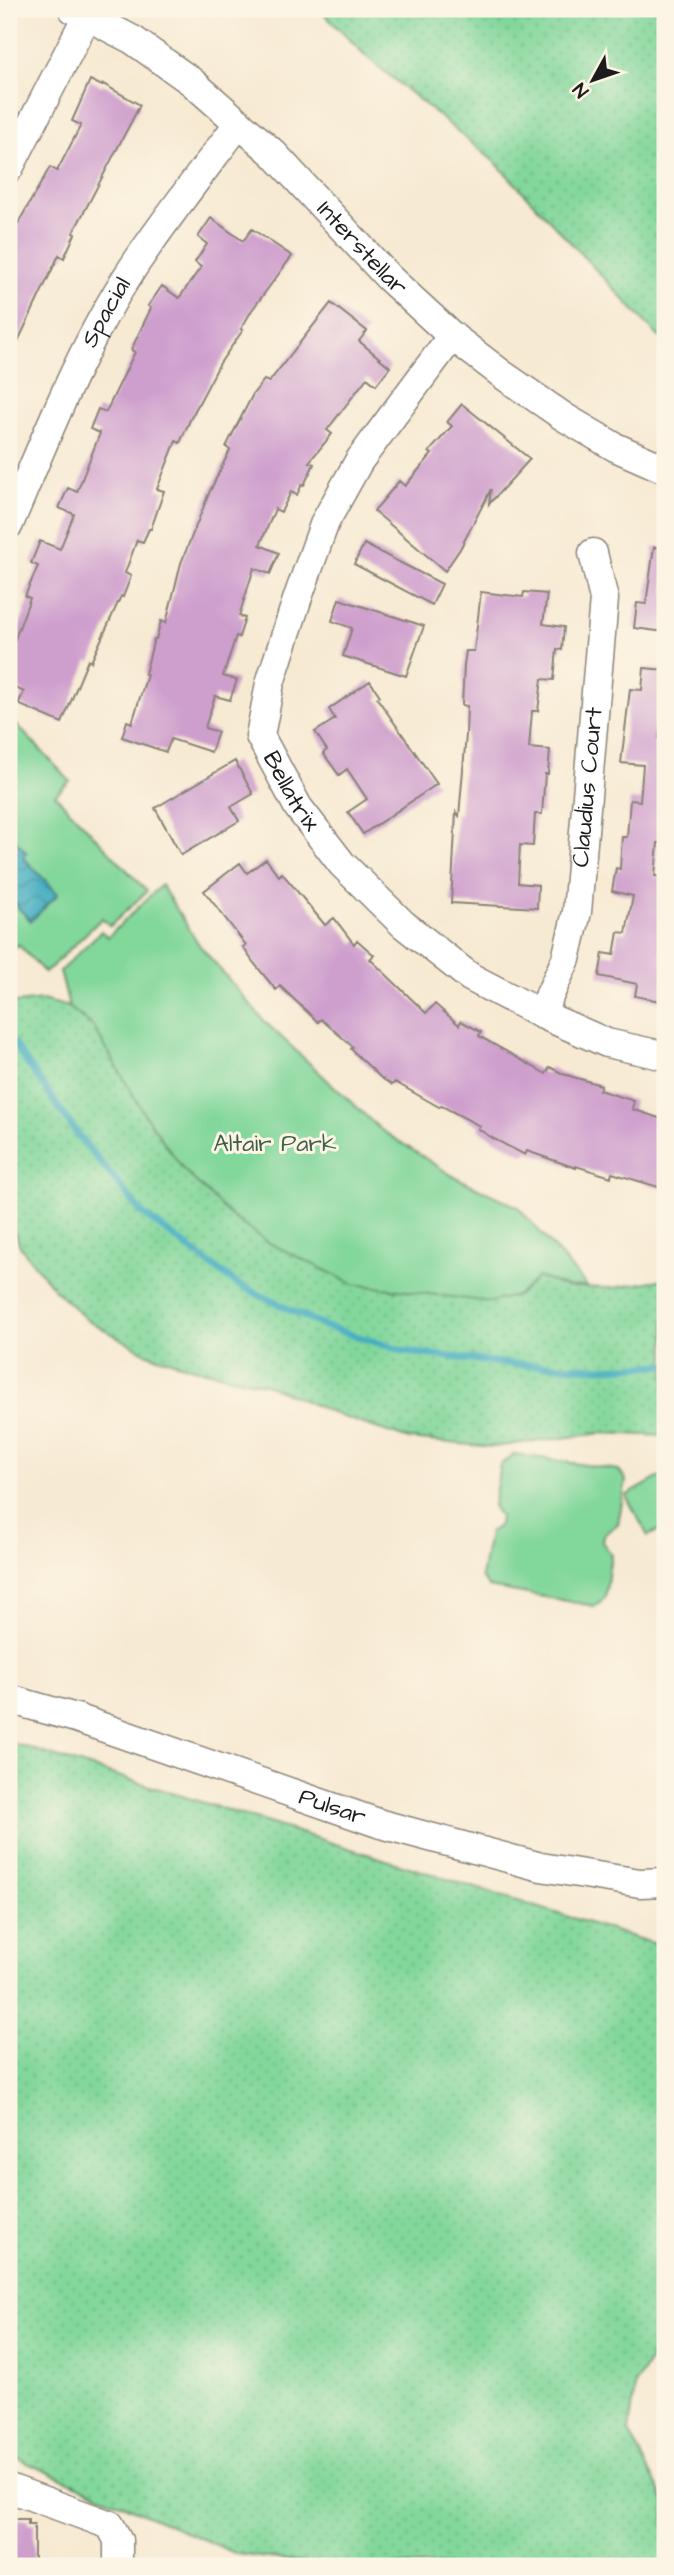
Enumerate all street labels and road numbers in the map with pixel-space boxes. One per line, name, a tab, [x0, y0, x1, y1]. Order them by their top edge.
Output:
street label: Interstellar	[309, 193, 415, 304]
street label: Spacial	[73, 271, 140, 353]
street label: Claudius Court	[564, 705, 612, 869]
street label: Bellatrix	[254, 745, 328, 839]
street label: Pulsar	[294, 1780, 370, 1834]

